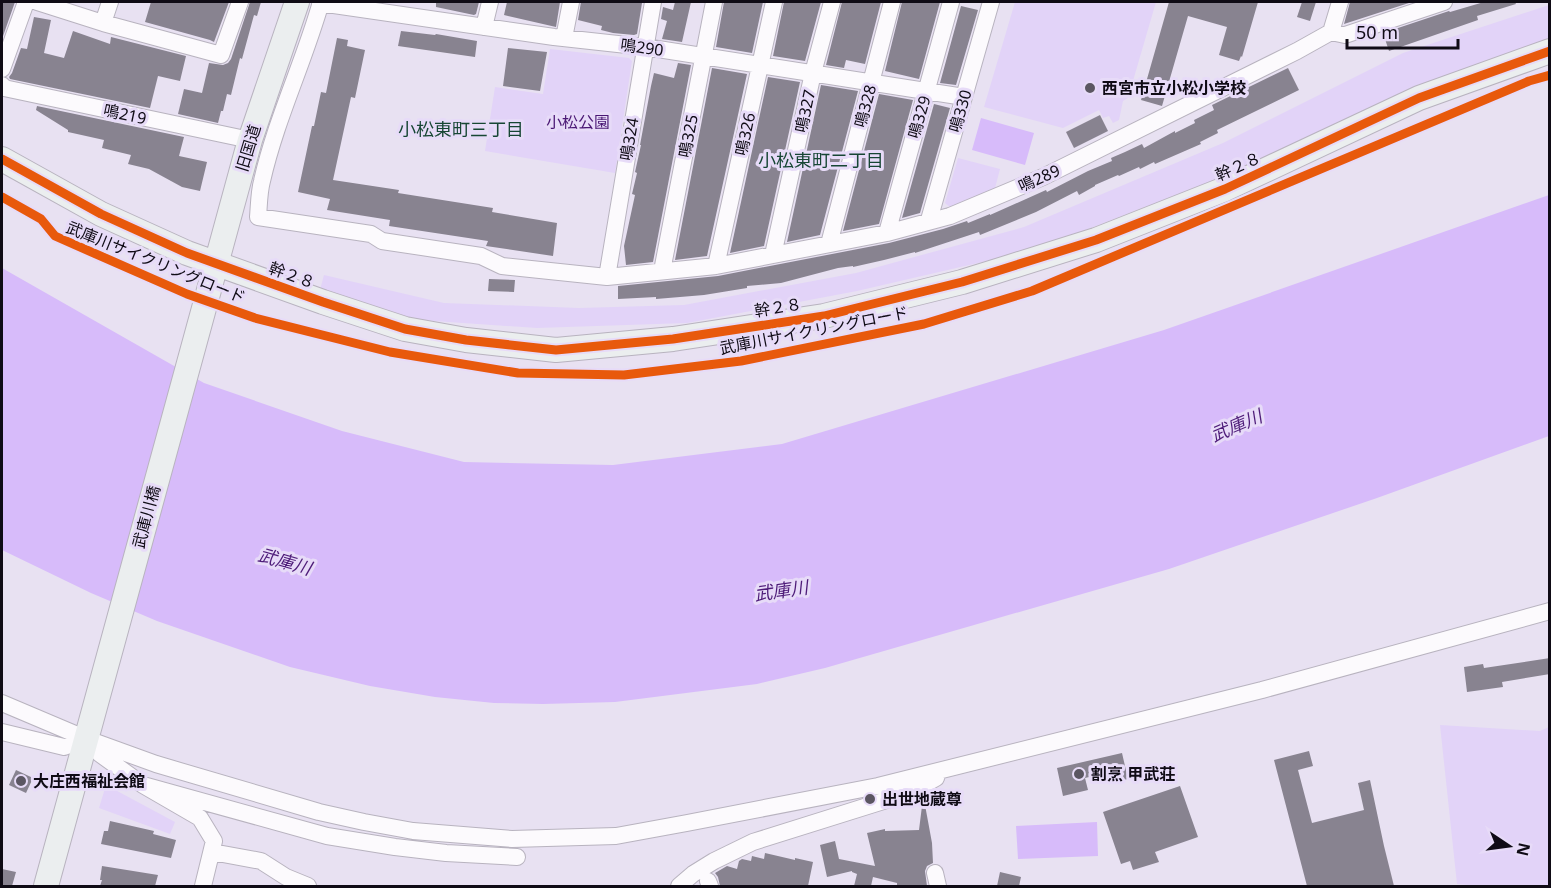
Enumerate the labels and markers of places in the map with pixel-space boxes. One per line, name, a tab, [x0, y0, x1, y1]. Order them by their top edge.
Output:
place label: 西宮市立小松小学校	[1102, 77, 1246, 99]
marker: 西宮市立小松小学校	[1083, 81, 1097, 95]
place label: 割烹 甲武荘	[1091, 763, 1175, 785]
marker: 割烹 甲武荘	[1072, 767, 1086, 781]
place label: 大庄西福祉会館	[33, 770, 145, 792]
marker: 大庄西福祉会館	[14, 774, 28, 788]
place label: 出世地蔵尊	[882, 788, 962, 810]
marker: 出世地蔵尊	[863, 792, 877, 806]

